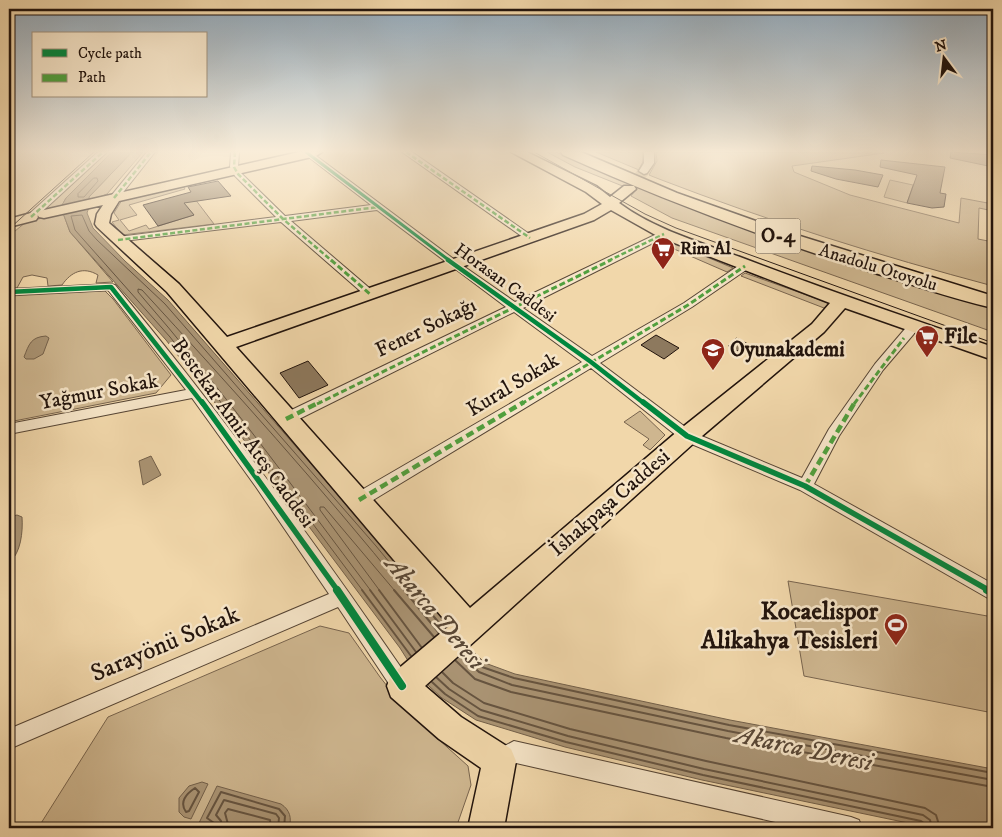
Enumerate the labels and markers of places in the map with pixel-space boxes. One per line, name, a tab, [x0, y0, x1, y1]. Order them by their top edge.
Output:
supermarket icon: Rim Al	[650, 236, 676, 270]
place label: Rim Al	[680, 238, 731, 260]
supermarket icon: File	[914, 324, 940, 358]
place label: File	[944, 324, 978, 350]
school or university icon: Oyunakademi	[700, 337, 726, 371]
place label: Oyunakademi	[730, 337, 845, 363]
place label: Kocaelispor Alikahya Tesisleri	[700, 596, 879, 656]
sports icon: Kocaelispor Alikahya Tesisleri	[883, 612, 909, 646]

